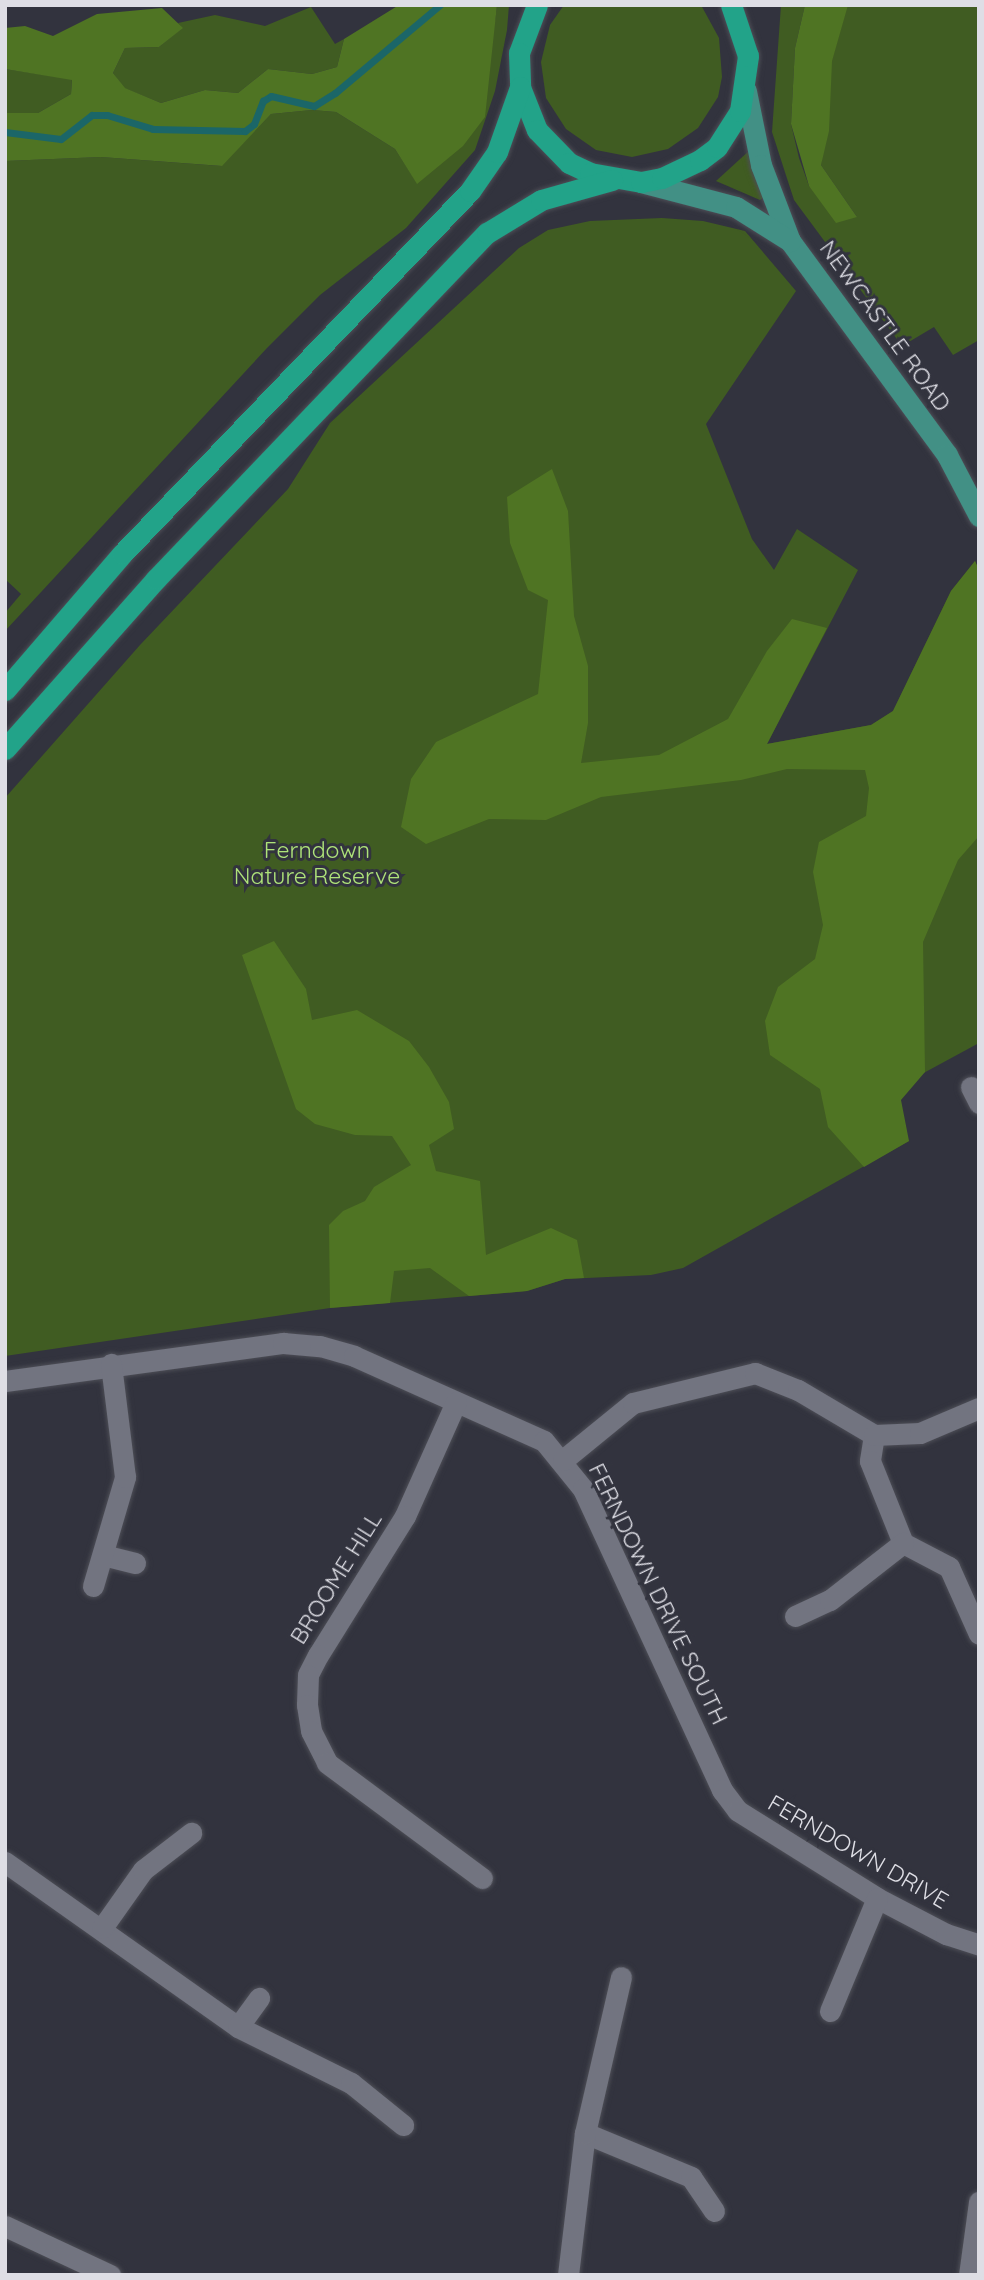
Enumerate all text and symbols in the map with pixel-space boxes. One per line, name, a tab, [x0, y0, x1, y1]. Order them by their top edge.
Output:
street label: NEWCASTLE ROAD	[814, 235, 956, 417]
park label: Ferndown Nature Reserve	[234, 836, 400, 890]
street label: FERNDOWN DRIVE SOUTH	[583, 1459, 733, 1729]
street label: BROOME HILL	[284, 1507, 388, 1649]
street label: FERNDOWN DRIVE	[763, 1789, 953, 1915]

